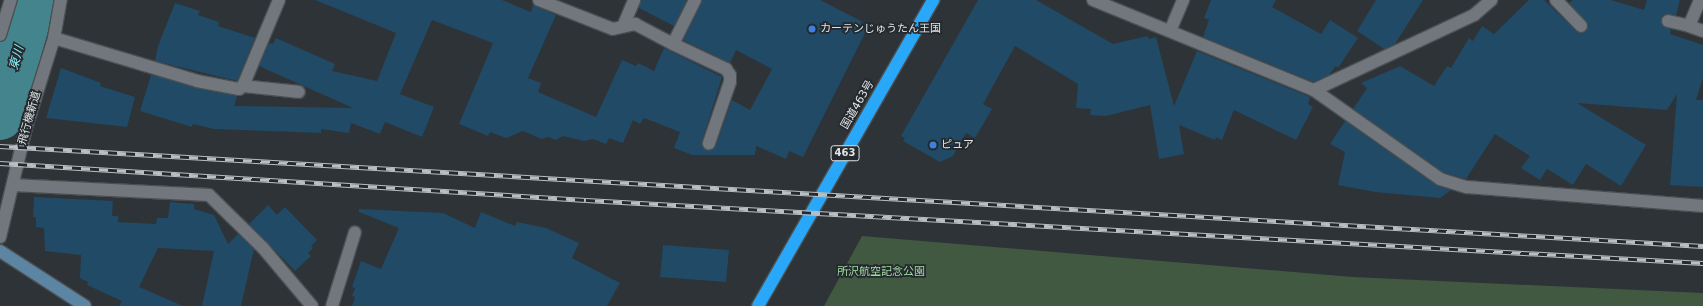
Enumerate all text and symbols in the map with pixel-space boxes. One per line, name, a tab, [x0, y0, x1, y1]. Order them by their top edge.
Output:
place label: カーテンじゅうたん王国	[820, 22, 941, 36]
marker: カーテンじゅうたん王国	[807, 24, 817, 34]
water label: 東川	[7, 44, 27, 72]
street label: 国道463号	[839, 78, 877, 132]
street label: 飛行機新道	[16, 90, 44, 146]
place label: ピュア	[941, 138, 974, 152]
marker: ピュア	[928, 140, 938, 150]
road number: 463	[830, 145, 860, 161]
park label: 所沢航空記念公園	[837, 265, 925, 279]

